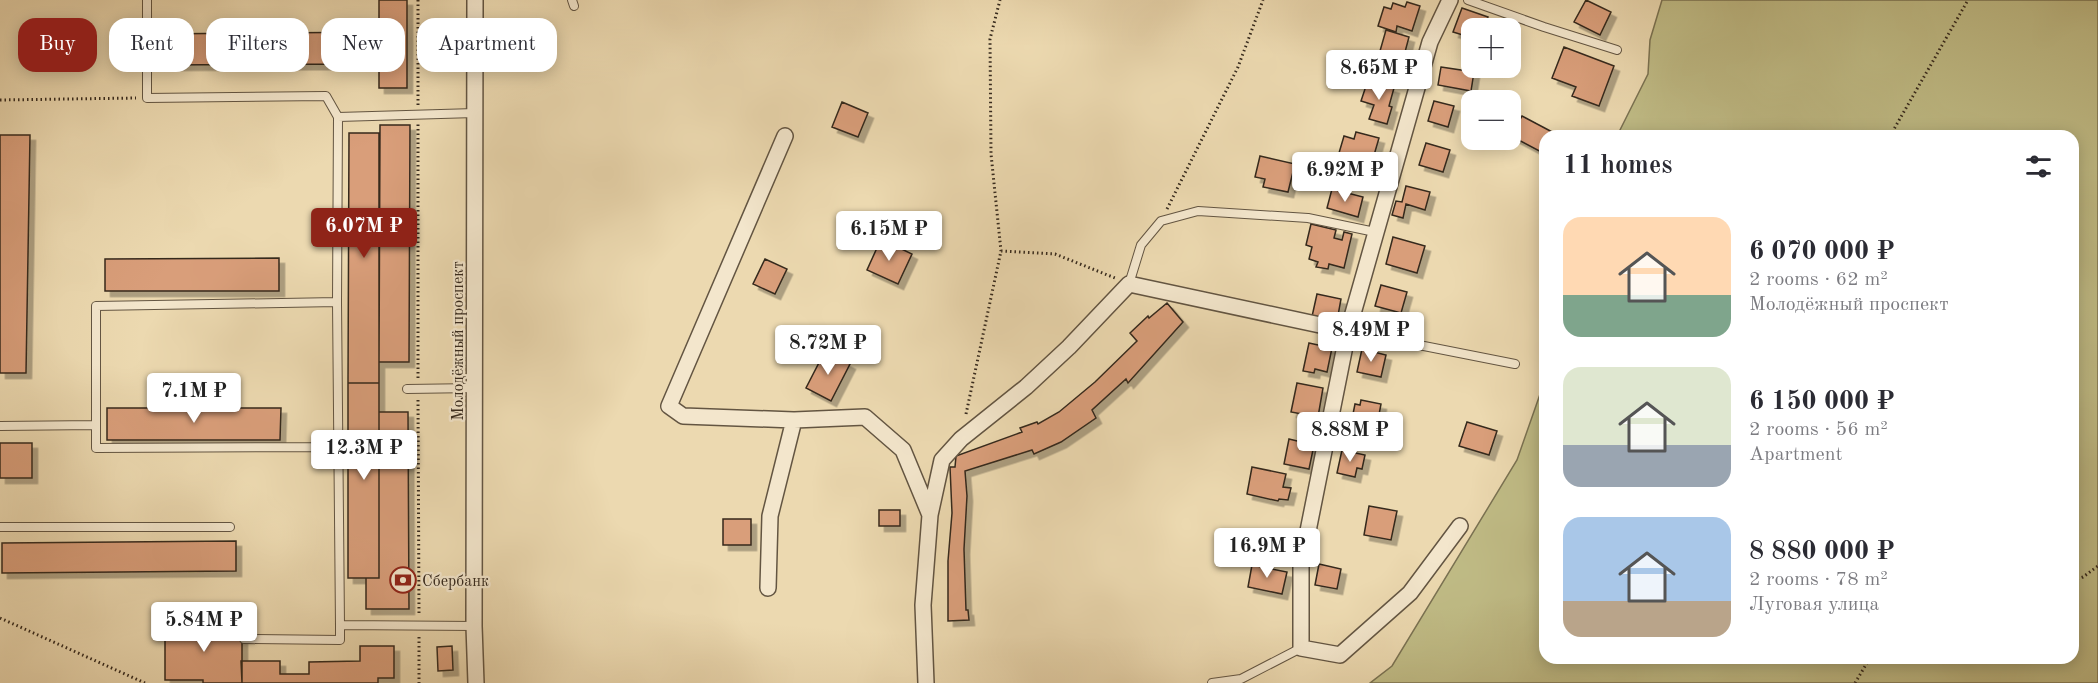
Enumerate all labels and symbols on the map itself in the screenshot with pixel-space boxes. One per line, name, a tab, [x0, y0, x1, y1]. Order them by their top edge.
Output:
pin: 8.65M ₽	[1324, 50, 1434, 101]
pin: 6.92M ₽	[1290, 152, 1400, 203]
pin: 6.07M ₽	[309, 208, 419, 259]
pin: 6.15M ₽	[834, 211, 944, 262]
street label: Молодёжный проспект	[451, 261, 467, 421]
pin: 8.49M ₽	[1316, 312, 1426, 363]
pin: 8.72M ₽	[773, 325, 883, 376]
pin: 7.1M ₽	[145, 373, 243, 424]
pin: 8.88M ₽	[1295, 412, 1405, 463]
pin: 12.3M ₽	[309, 430, 419, 481]
pin: 16.9M ₽	[1212, 528, 1322, 579]
bank icon: Сбербанк	[388, 565, 418, 595]
place label: Сбербанк	[422, 574, 489, 590]
pin: 5.84M ₽	[149, 602, 259, 653]

